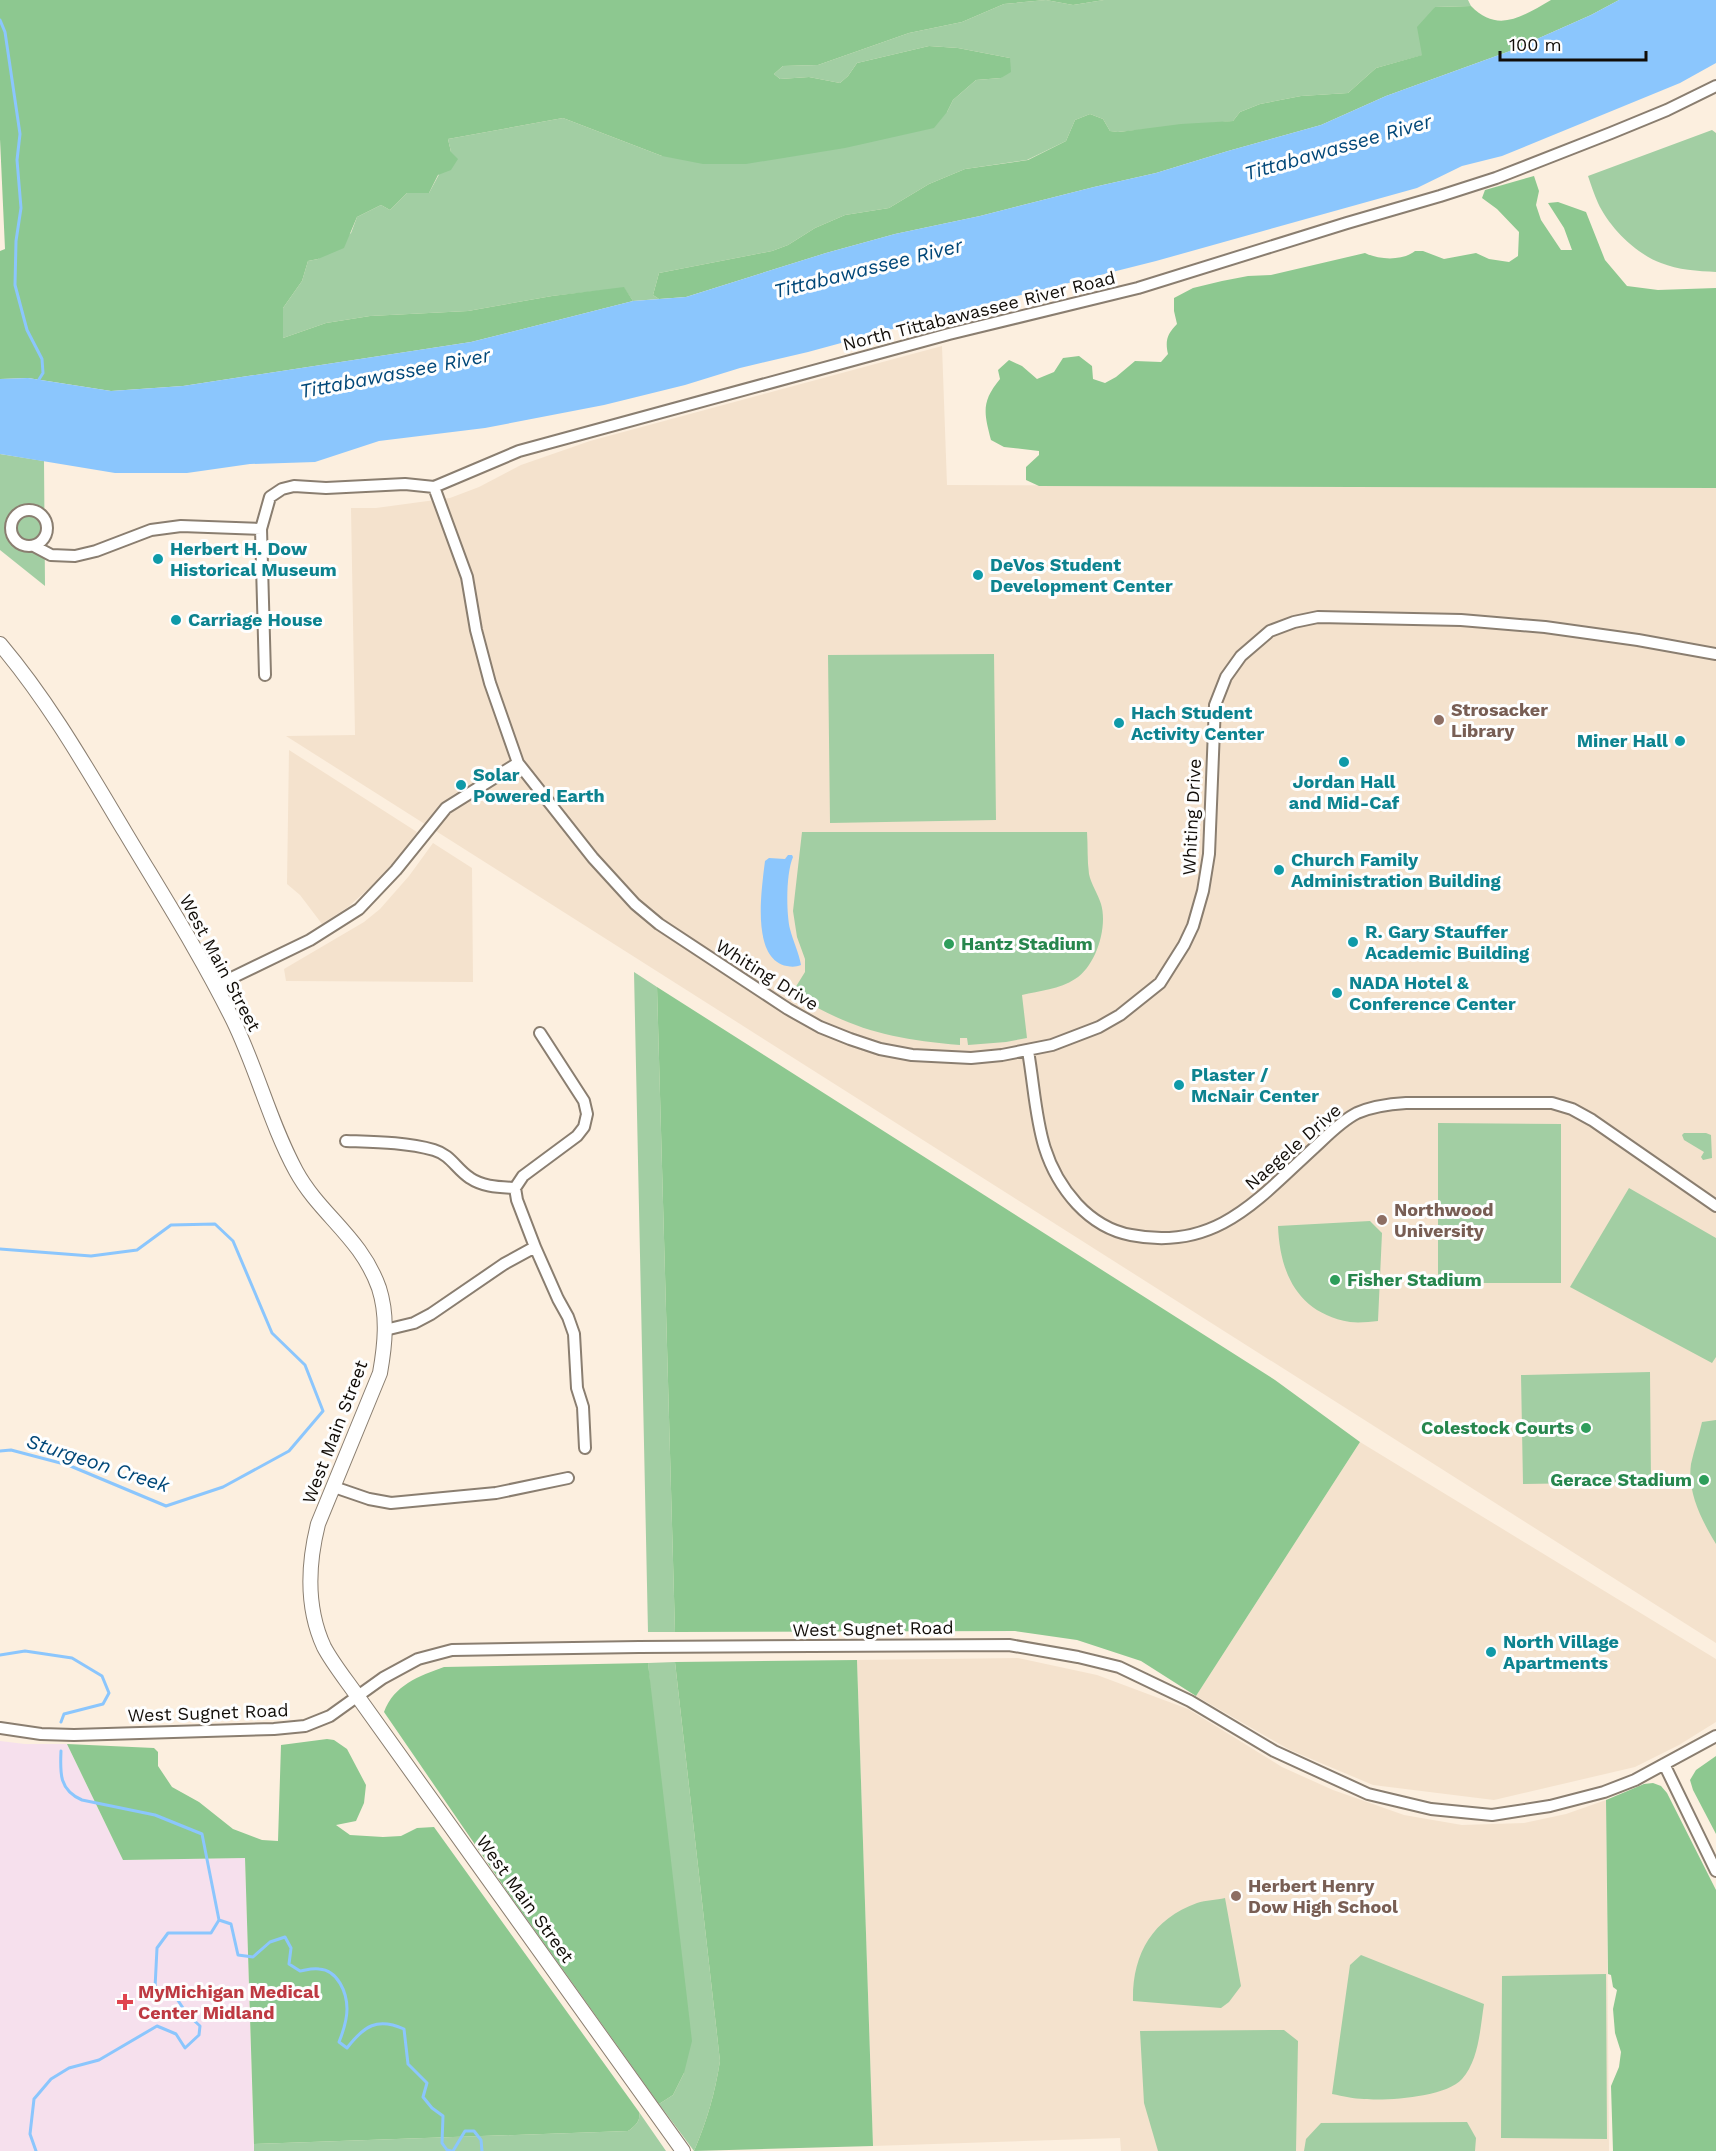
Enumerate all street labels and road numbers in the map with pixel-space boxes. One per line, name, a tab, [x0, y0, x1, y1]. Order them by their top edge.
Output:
street label: North Tittabawassee River Road	[840, 266, 1117, 355]
street label: Whiting Drive	[1178, 758, 1205, 876]
street label: West Main Street	[176, 891, 266, 1035]
street label: Whiting Drive	[712, 935, 823, 1015]
street label: Naegele Drive	[1240, 1099, 1345, 1194]
street label: West Main Street	[298, 1357, 372, 1507]
street label: West Sugnet Road	[792, 1617, 954, 1640]
street label: West Sugnet Road	[127, 1699, 289, 1726]
street label: West Main Street	[472, 1831, 579, 1967]

